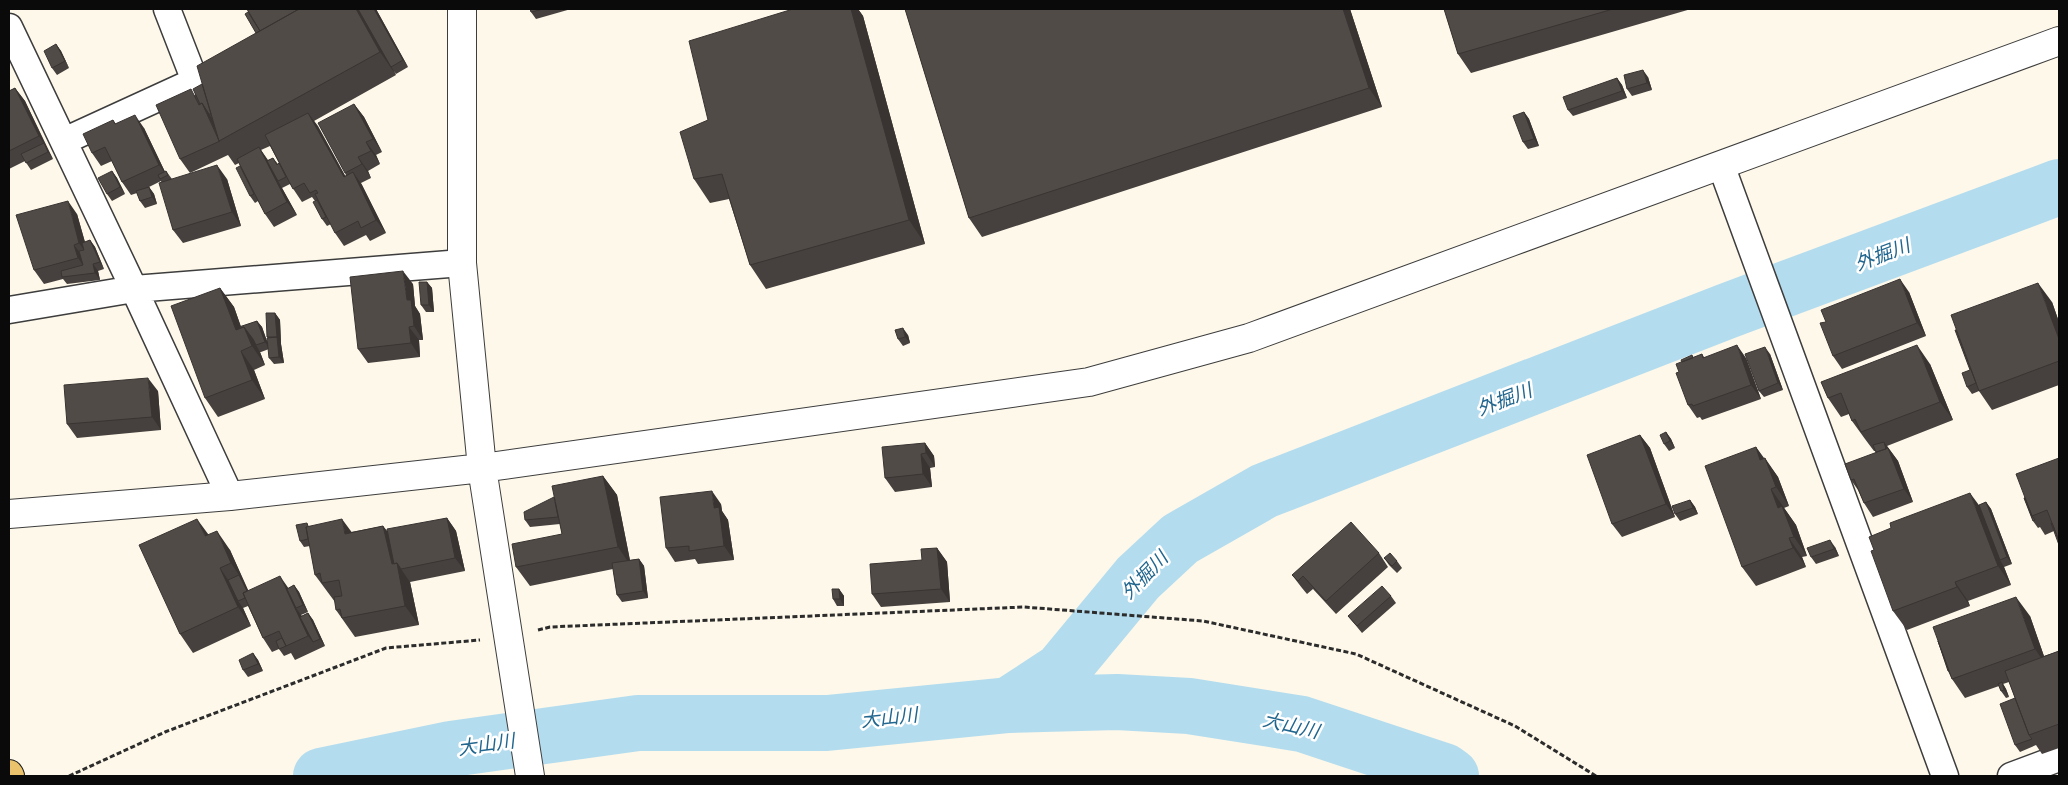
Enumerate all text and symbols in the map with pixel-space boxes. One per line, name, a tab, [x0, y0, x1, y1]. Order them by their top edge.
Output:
water label: 外掘川	[1851, 231, 1915, 276]
water label: 外掘川	[1473, 376, 1537, 421]
water label: 外掘川	[1115, 544, 1175, 605]
water label: 大山川	[859, 701, 921, 733]
water label: 大山川	[1260, 706, 1324, 745]
water label: 大山川	[456, 727, 518, 761]

